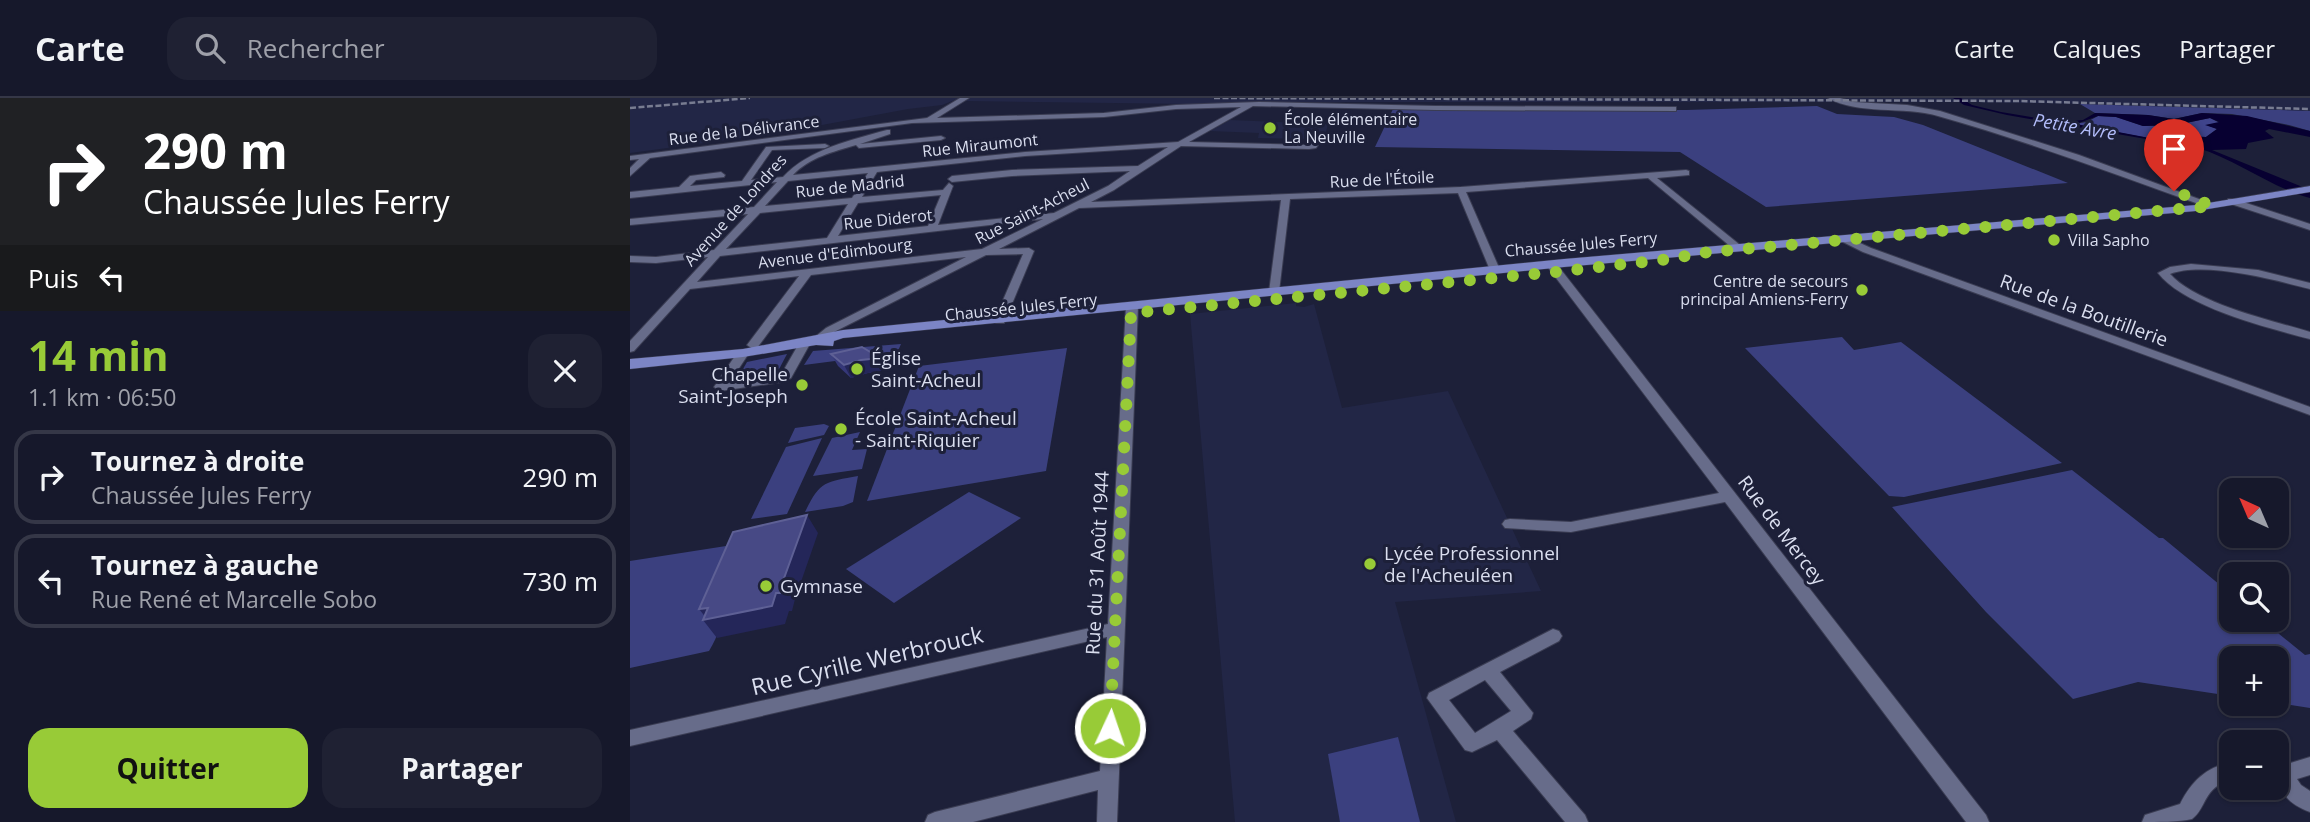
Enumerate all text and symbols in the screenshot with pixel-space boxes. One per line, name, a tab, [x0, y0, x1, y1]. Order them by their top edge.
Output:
search box	[167, 17, 657, 80]
text: Carte	[35, 26, 125, 71]
icon: search	[191, 29, 229, 67]
text: Rechercher	[247, 30, 385, 66]
text: Carte	[1954, 32, 2014, 65]
text: Calques	[2052, 32, 2141, 65]
text: Partager	[2179, 32, 2275, 65]
water label: Petite Avre	[2032, 107, 2118, 145]
place label: École élémentaire La Neuville	[1284, 108, 1417, 148]
street label: Rue de la Délivrance	[668, 110, 820, 150]
text: 290 m	[143, 117, 288, 183]
pin	[2144, 119, 2204, 191]
marker: École élémentaire La Neuville	[1262, 120, 1278, 136]
icon: right	[28, 126, 119, 217]
street label: Rue Miraumont	[921, 128, 1039, 162]
icon: arrive	[2155, 130, 2193, 168]
street label: Avenue de Londres	[679, 149, 791, 271]
street label: Rue de l'Étoile	[1329, 165, 1435, 193]
street label: Rue de Madrid	[795, 169, 905, 203]
street label: Rue Saint-Acheul	[971, 173, 1093, 249]
text: Chaussée Jules Ferry	[143, 180, 449, 223]
street label: Rue Diderot	[843, 203, 934, 235]
street label: Chaussée Jules Ferry	[1504, 226, 1659, 262]
place label: Villa Sapho	[2068, 229, 2150, 251]
marker: Villa Sapho	[2046, 232, 2062, 248]
street label: Avenue d'Edimbourg	[757, 233, 914, 273]
icon: left	[93, 259, 131, 297]
text: Puis	[28, 260, 79, 296]
street label: Rue de la Boutillerie	[1996, 268, 2172, 352]
place label: Centre de secours principal Amiens-Ferry	[1680, 270, 1849, 310]
marker: Centre de secours principal Amiens-Ferry	[1854, 282, 1870, 298]
street label: Chaussée Jules Ferry	[944, 288, 1099, 326]
text: 14 min	[28, 326, 169, 383]
button: close	[528, 334, 602, 408]
place label: Église Saint-Acheul	[871, 345, 981, 393]
place label: Chapelle Saint-Joseph	[678, 361, 788, 409]
marker: Église Saint-Acheul	[849, 361, 865, 377]
marker: Chapelle Saint-Joseph	[794, 377, 810, 393]
text: 1.1 km · 06:50	[28, 381, 176, 413]
place label: École Saint-Acheul - Saint-Riquier	[855, 405, 1017, 453]
marker: École Saint-Acheul - Saint-Riquier	[833, 421, 849, 437]
text: Tournez à droite	[91, 443, 304, 479]
icon: right	[32, 458, 70, 496]
text: 290 m	[523, 459, 598, 495]
street label: Rue du 31 Août 1944	[1079, 470, 1115, 656]
street label: Rue de Mercey	[1732, 470, 1832, 591]
north arrow	[2219, 478, 2289, 548]
map controls	[2219, 478, 2289, 800]
text: Chaussée Jules Ferry	[91, 479, 311, 511]
place label: Lycée Professionnel de l'Acheuléen	[1384, 540, 1560, 588]
text: Tournez à gauche	[91, 547, 319, 583]
marker: Lycée Professionnel de l'Acheuléen	[1362, 556, 1378, 572]
icon: left	[32, 562, 70, 600]
button: search	[2219, 562, 2289, 632]
text: 730 m	[523, 563, 598, 599]
place label: Gymnase	[780, 573, 863, 599]
marker: Gymnase	[758, 578, 774, 594]
text: Rue René et Marcelle Sobo	[91, 583, 377, 615]
street label: Rue Cyrille Werbrouck	[748, 618, 986, 702]
button: +	[2219, 646, 2289, 716]
position arrow	[1073, 691, 1147, 765]
button: Quitter	[28, 728, 308, 808]
button: Partager	[322, 728, 602, 808]
button: −	[2219, 730, 2289, 800]

